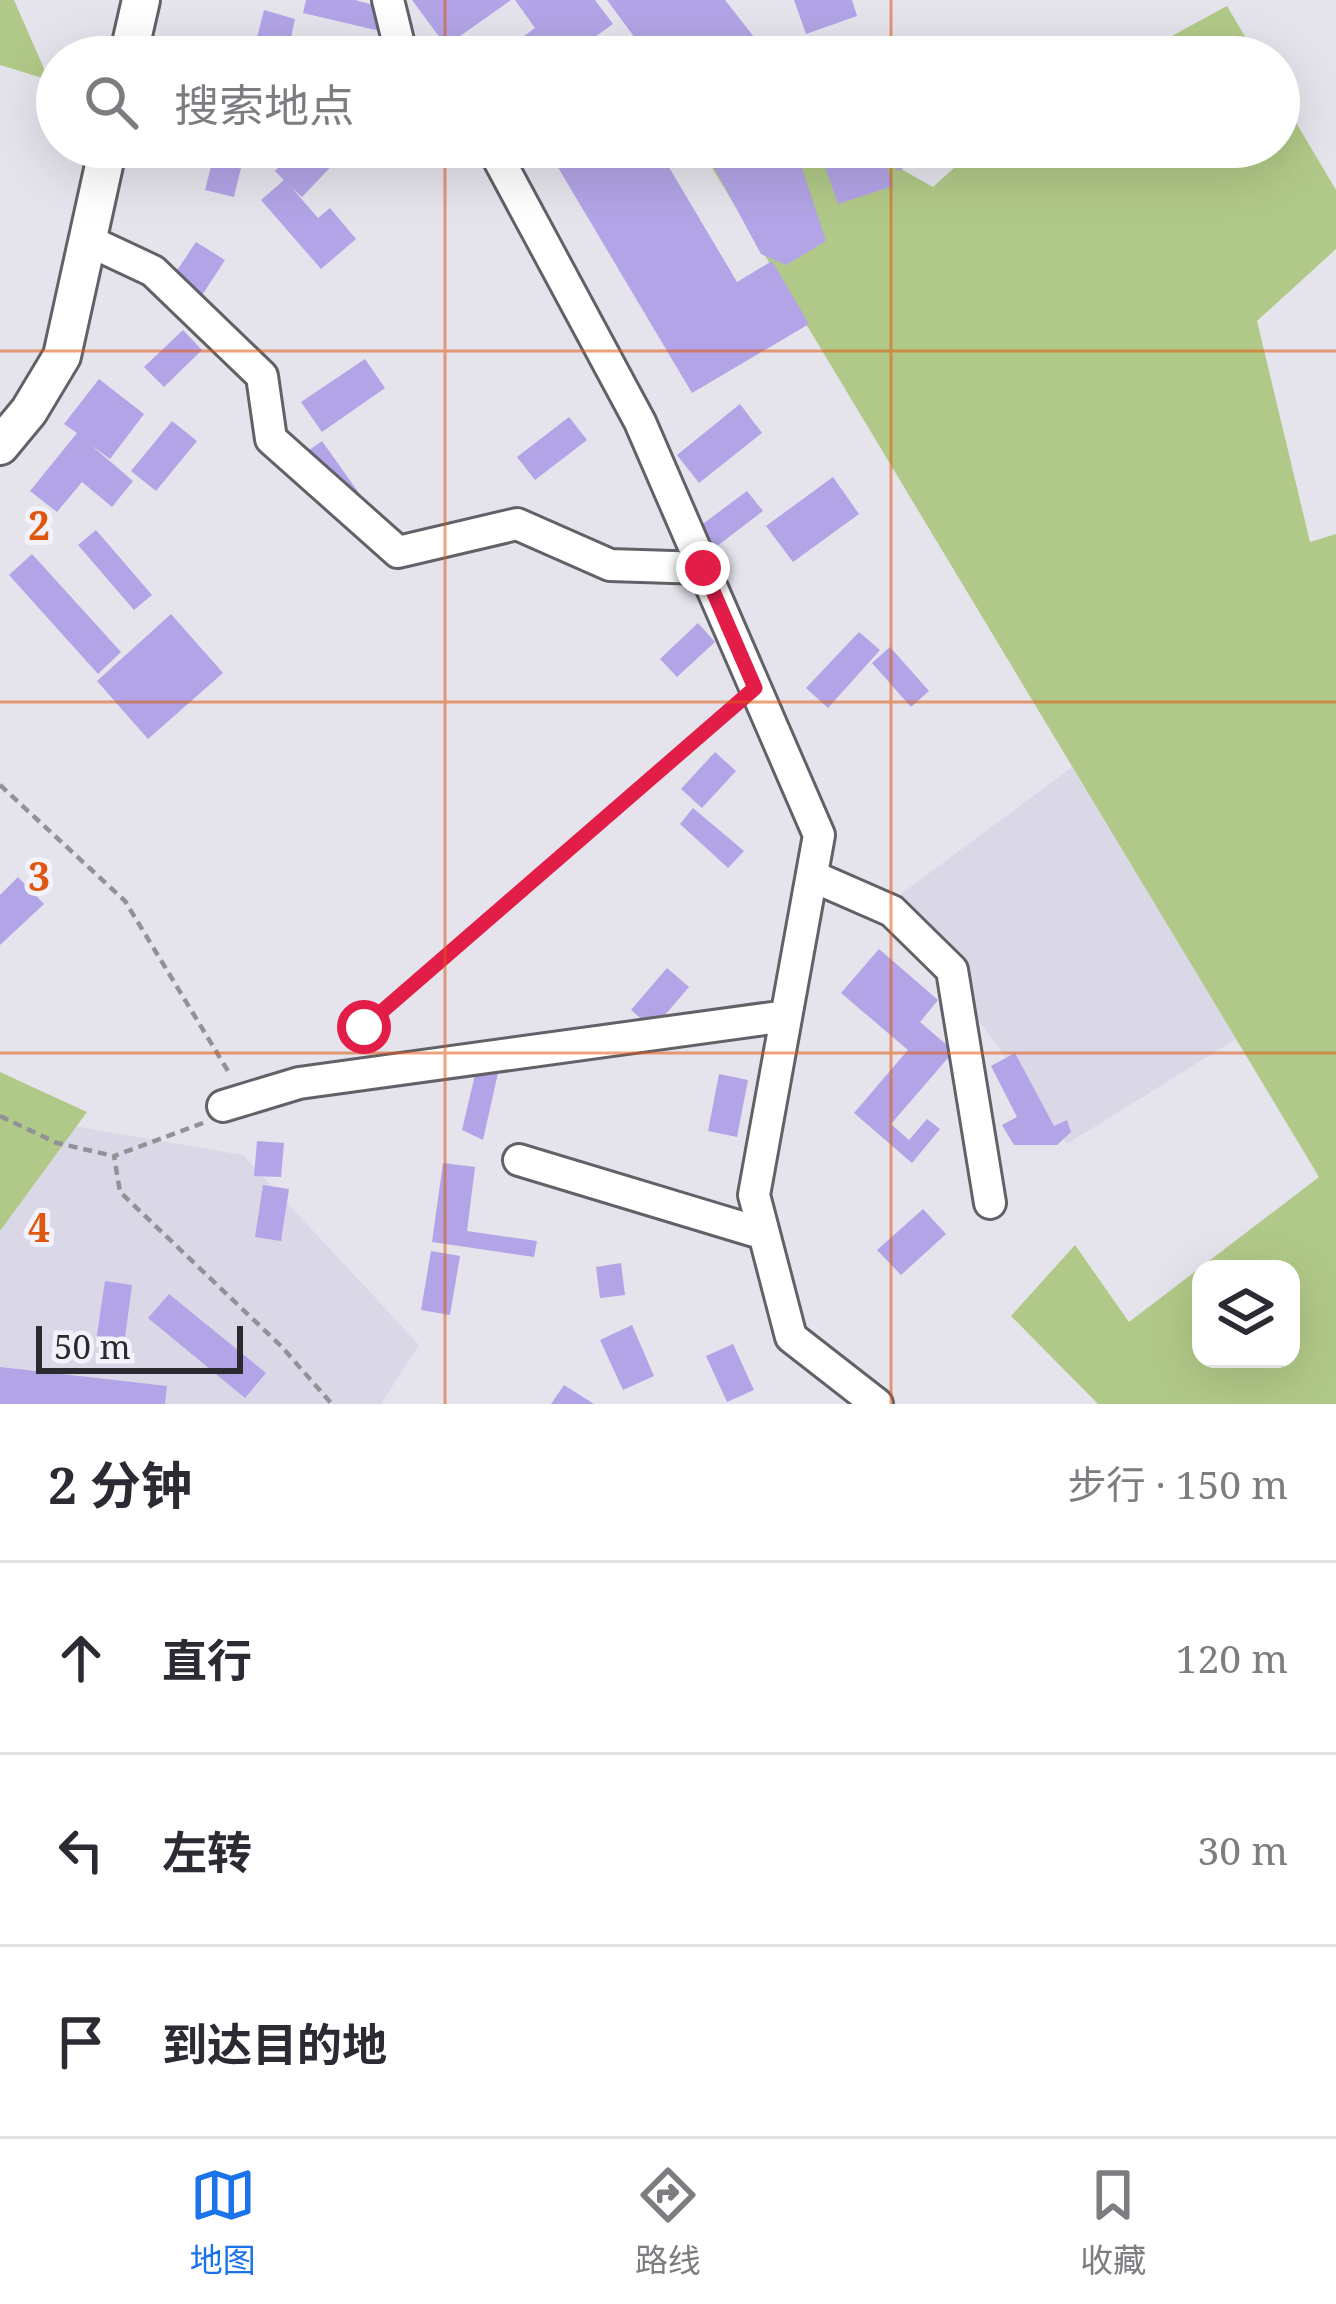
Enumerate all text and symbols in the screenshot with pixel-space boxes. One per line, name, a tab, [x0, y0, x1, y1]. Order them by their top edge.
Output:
search box	[36, 36, 1300, 168]
icon: search	[78, 69, 144, 135]
text: 搜索地点	[174, 74, 354, 135]
text: 2	[28, 498, 50, 551]
route end	[676, 541, 730, 595]
text: 3	[28, 849, 50, 902]
route start	[337, 1000, 391, 1054]
text: 4	[28, 1200, 50, 1253]
map controls	[1192, 1260, 1300, 1368]
button: layers	[1192, 1260, 1300, 1368]
scale bar	[36, 1320, 243, 1373]
text: 50 m	[54, 1324, 131, 1369]
text: 2 分钟	[48, 1449, 192, 1519]
text: 步行 · 150 m	[1068, 1457, 1288, 1510]
icon: ahead	[48, 1625, 114, 1691]
text: 直行	[162, 1629, 252, 1690]
text: 120 m	[1176, 1631, 1288, 1684]
icon: left	[48, 1817, 114, 1883]
text: 左转	[162, 1821, 252, 1882]
text: 30 m	[1197, 1823, 1288, 1876]
icon: arrive	[48, 2009, 114, 2075]
text: 到达目的地	[162, 2013, 387, 2074]
tab: 地图	[190, 2162, 256, 2282]
tab: 路线	[635, 2162, 701, 2282]
tab: 收藏	[1080, 2162, 1146, 2282]

